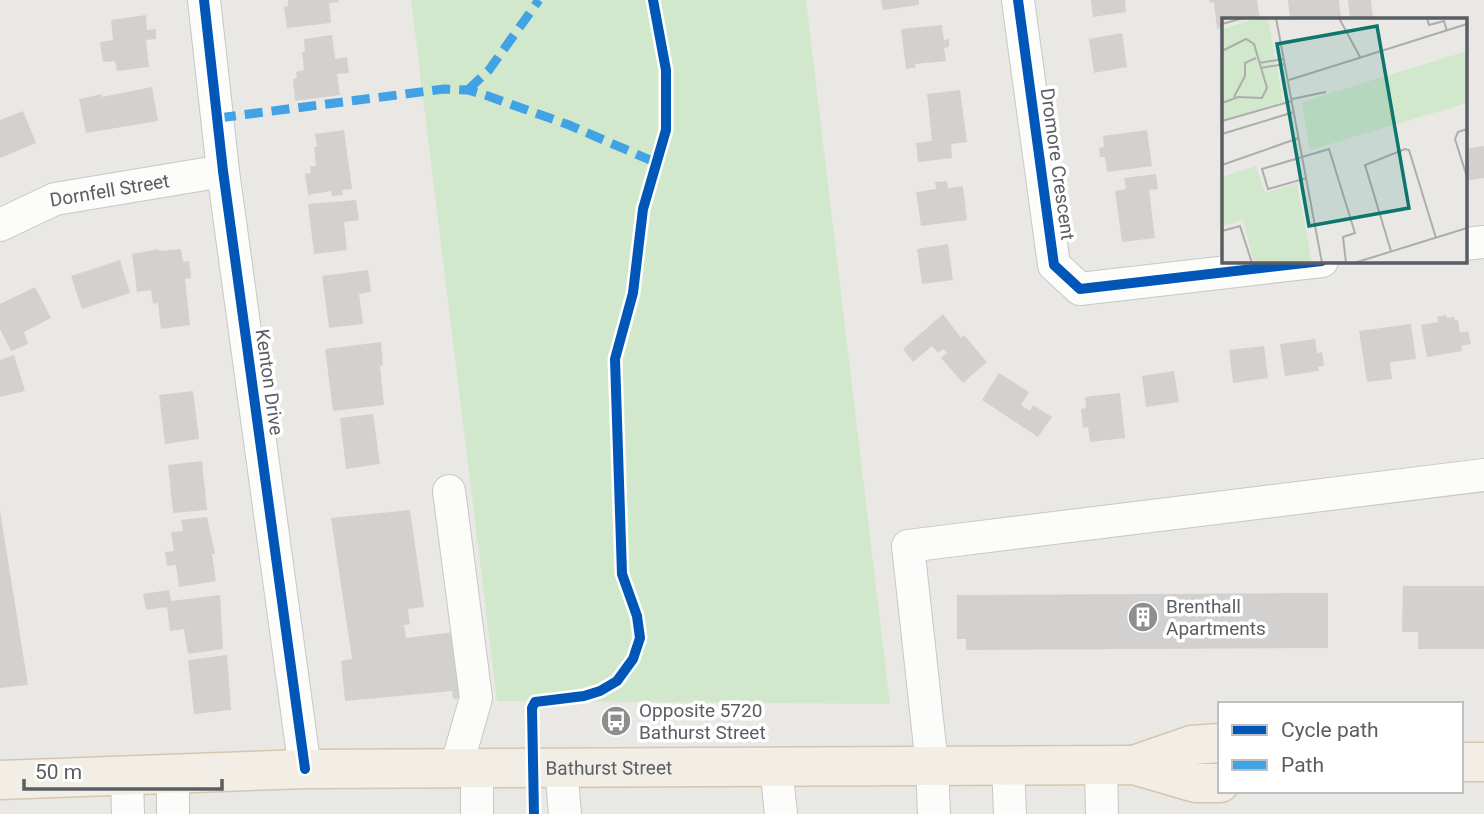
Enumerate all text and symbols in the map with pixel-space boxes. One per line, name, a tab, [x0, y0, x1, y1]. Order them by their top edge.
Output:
inset map	[1222, 18, 1466, 262]
street label: Dromore Crescent	[1035, 87, 1080, 242]
street label: Dornfell Street	[48, 169, 171, 212]
street label: Kenton Drive	[251, 327, 288, 437]
place label: Brenthall Apartments	[1166, 595, 1266, 640]
building icon: Brenthall Apartments	[1126, 600, 1160, 634]
place label: Opposite 5720 Bathurst Street	[639, 699, 766, 744]
legend	[1218, 702, 1463, 793]
bus stop icon: Opposite 5720 Bathurst Street	[599, 704, 633, 738]
text: Cycle path	[1281, 718, 1379, 742]
scale bar	[24, 748, 222, 792]
text: Path	[1281, 753, 1324, 777]
street label: Bathurst Street	[545, 756, 672, 780]
text: 50 m	[35, 760, 82, 784]

